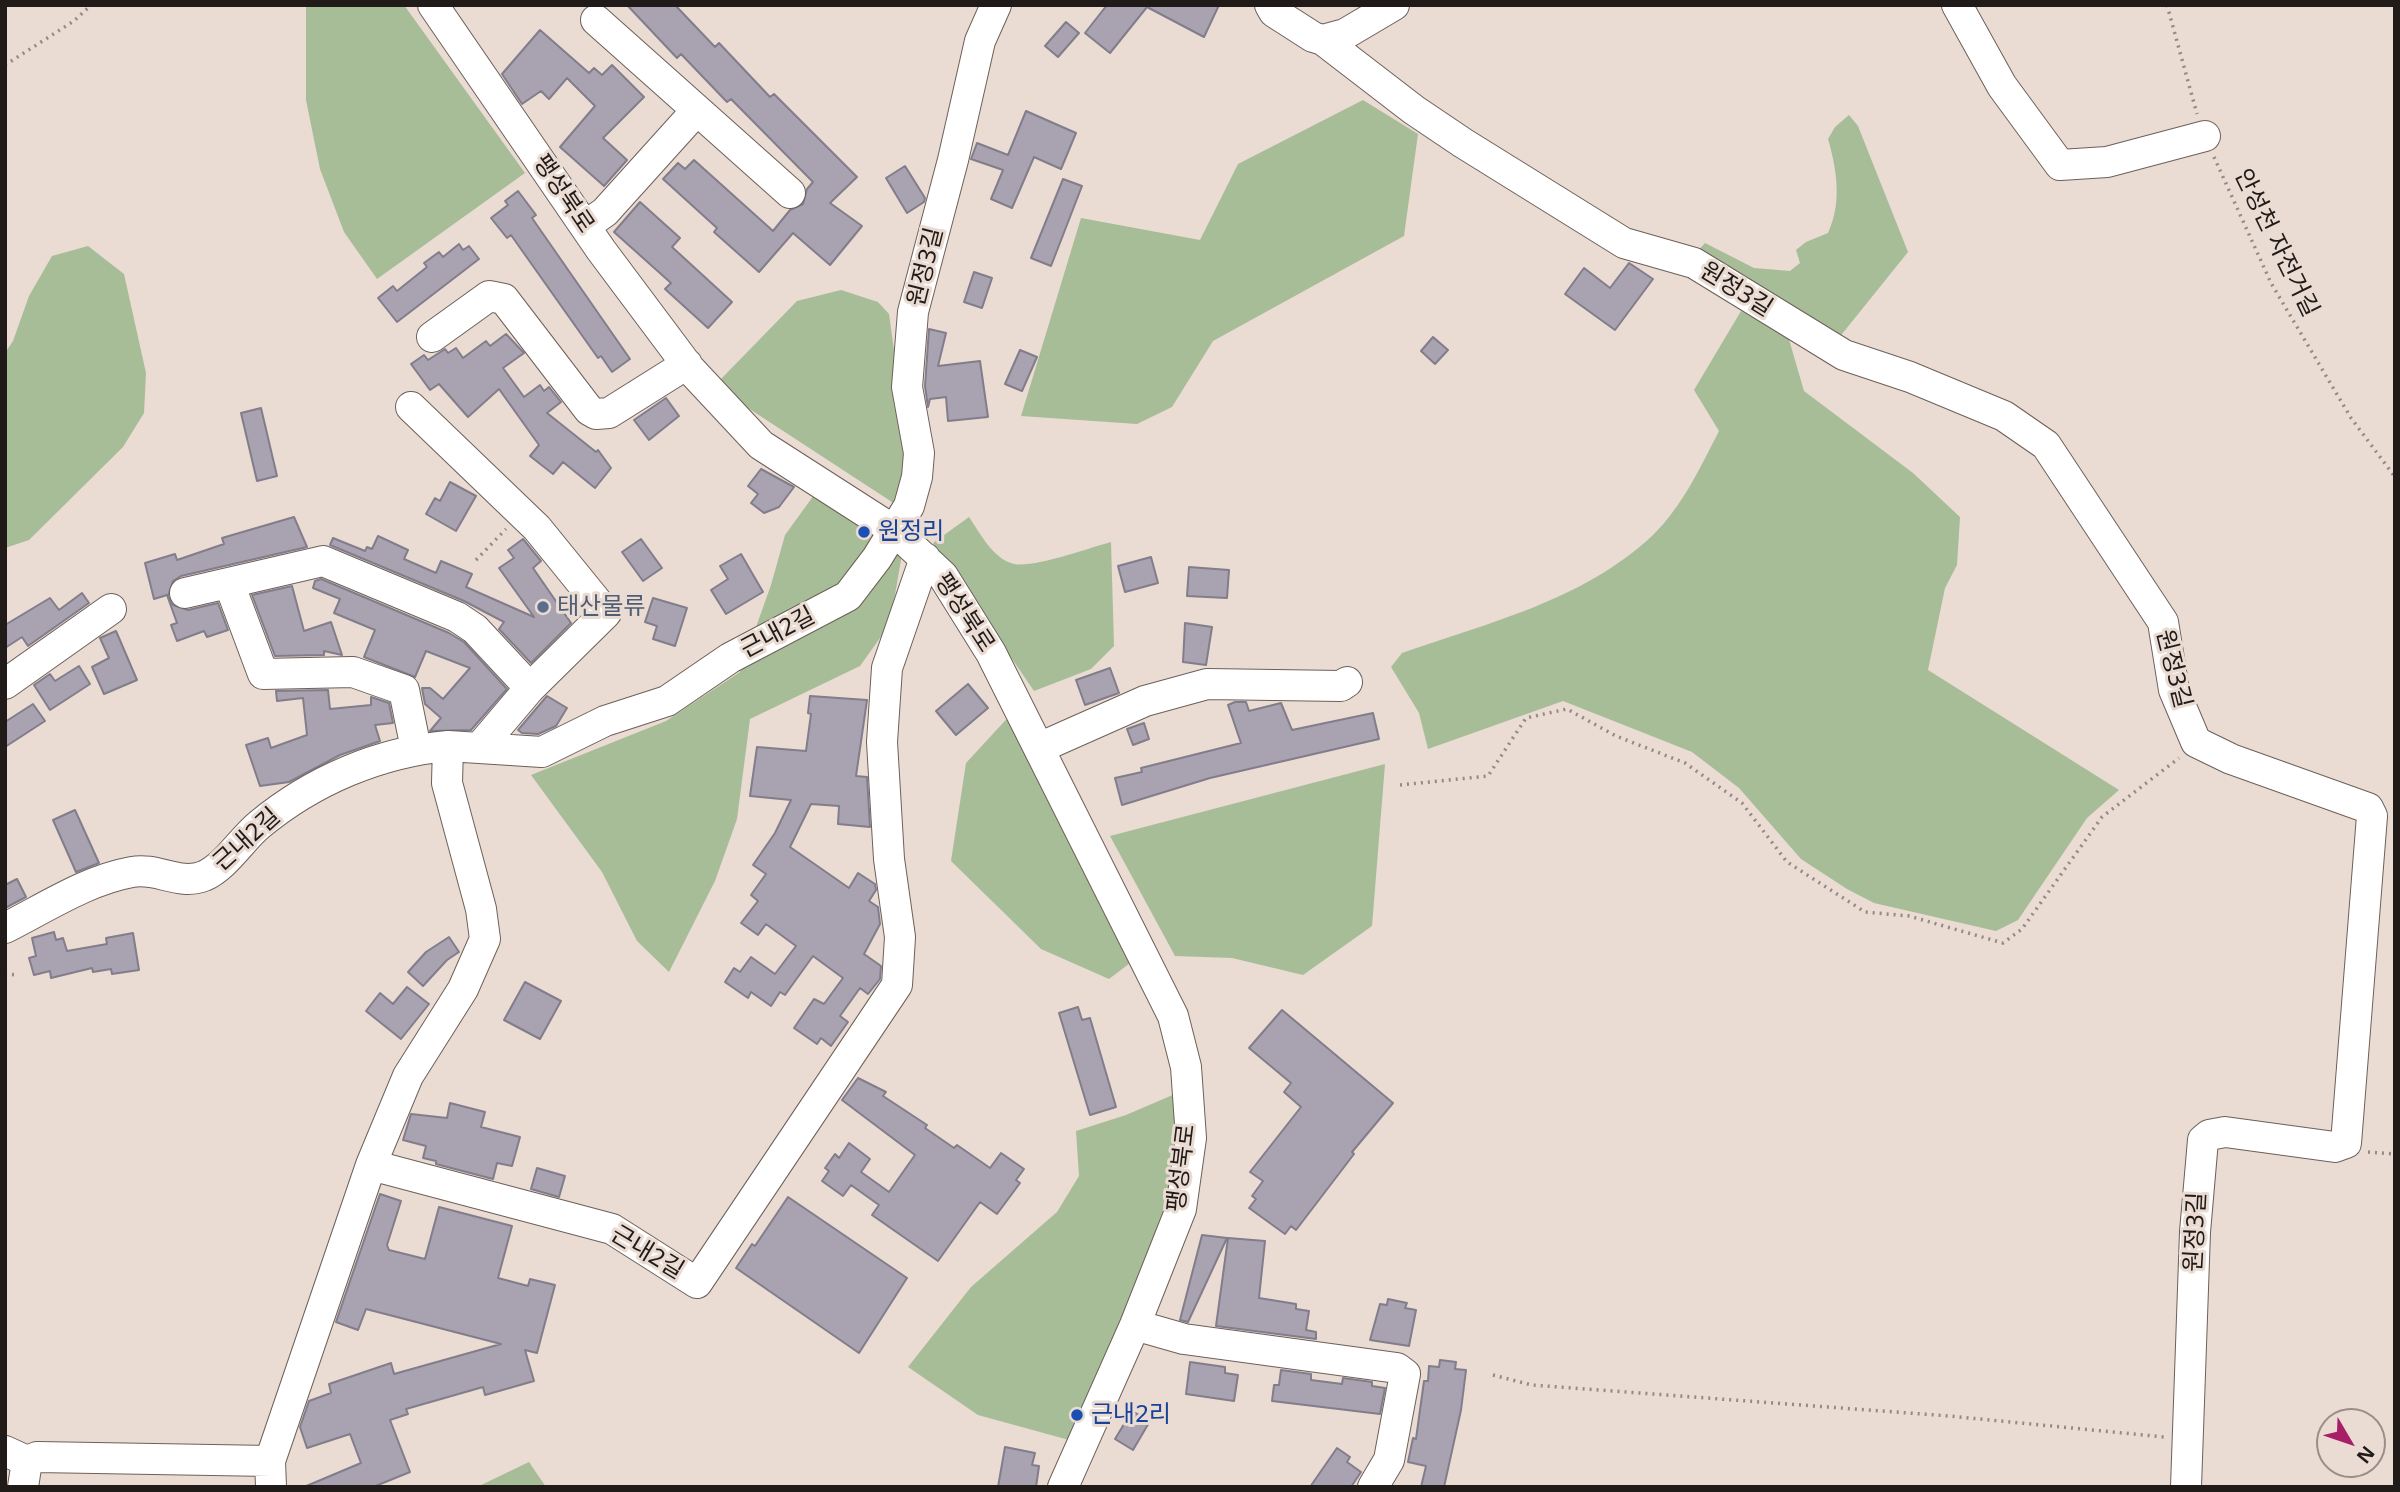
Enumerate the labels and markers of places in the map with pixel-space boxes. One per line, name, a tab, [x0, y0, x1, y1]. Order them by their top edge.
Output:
place label: 원정리	[878, 518, 944, 546]
marker: 원정리	[856, 524, 872, 540]
place label: 태산물류	[557, 593, 645, 621]
marker: 태산물류	[535, 599, 551, 615]
place label: 근내2리	[1091, 1401, 1171, 1429]
marker: 근내2리	[1069, 1407, 1085, 1423]

